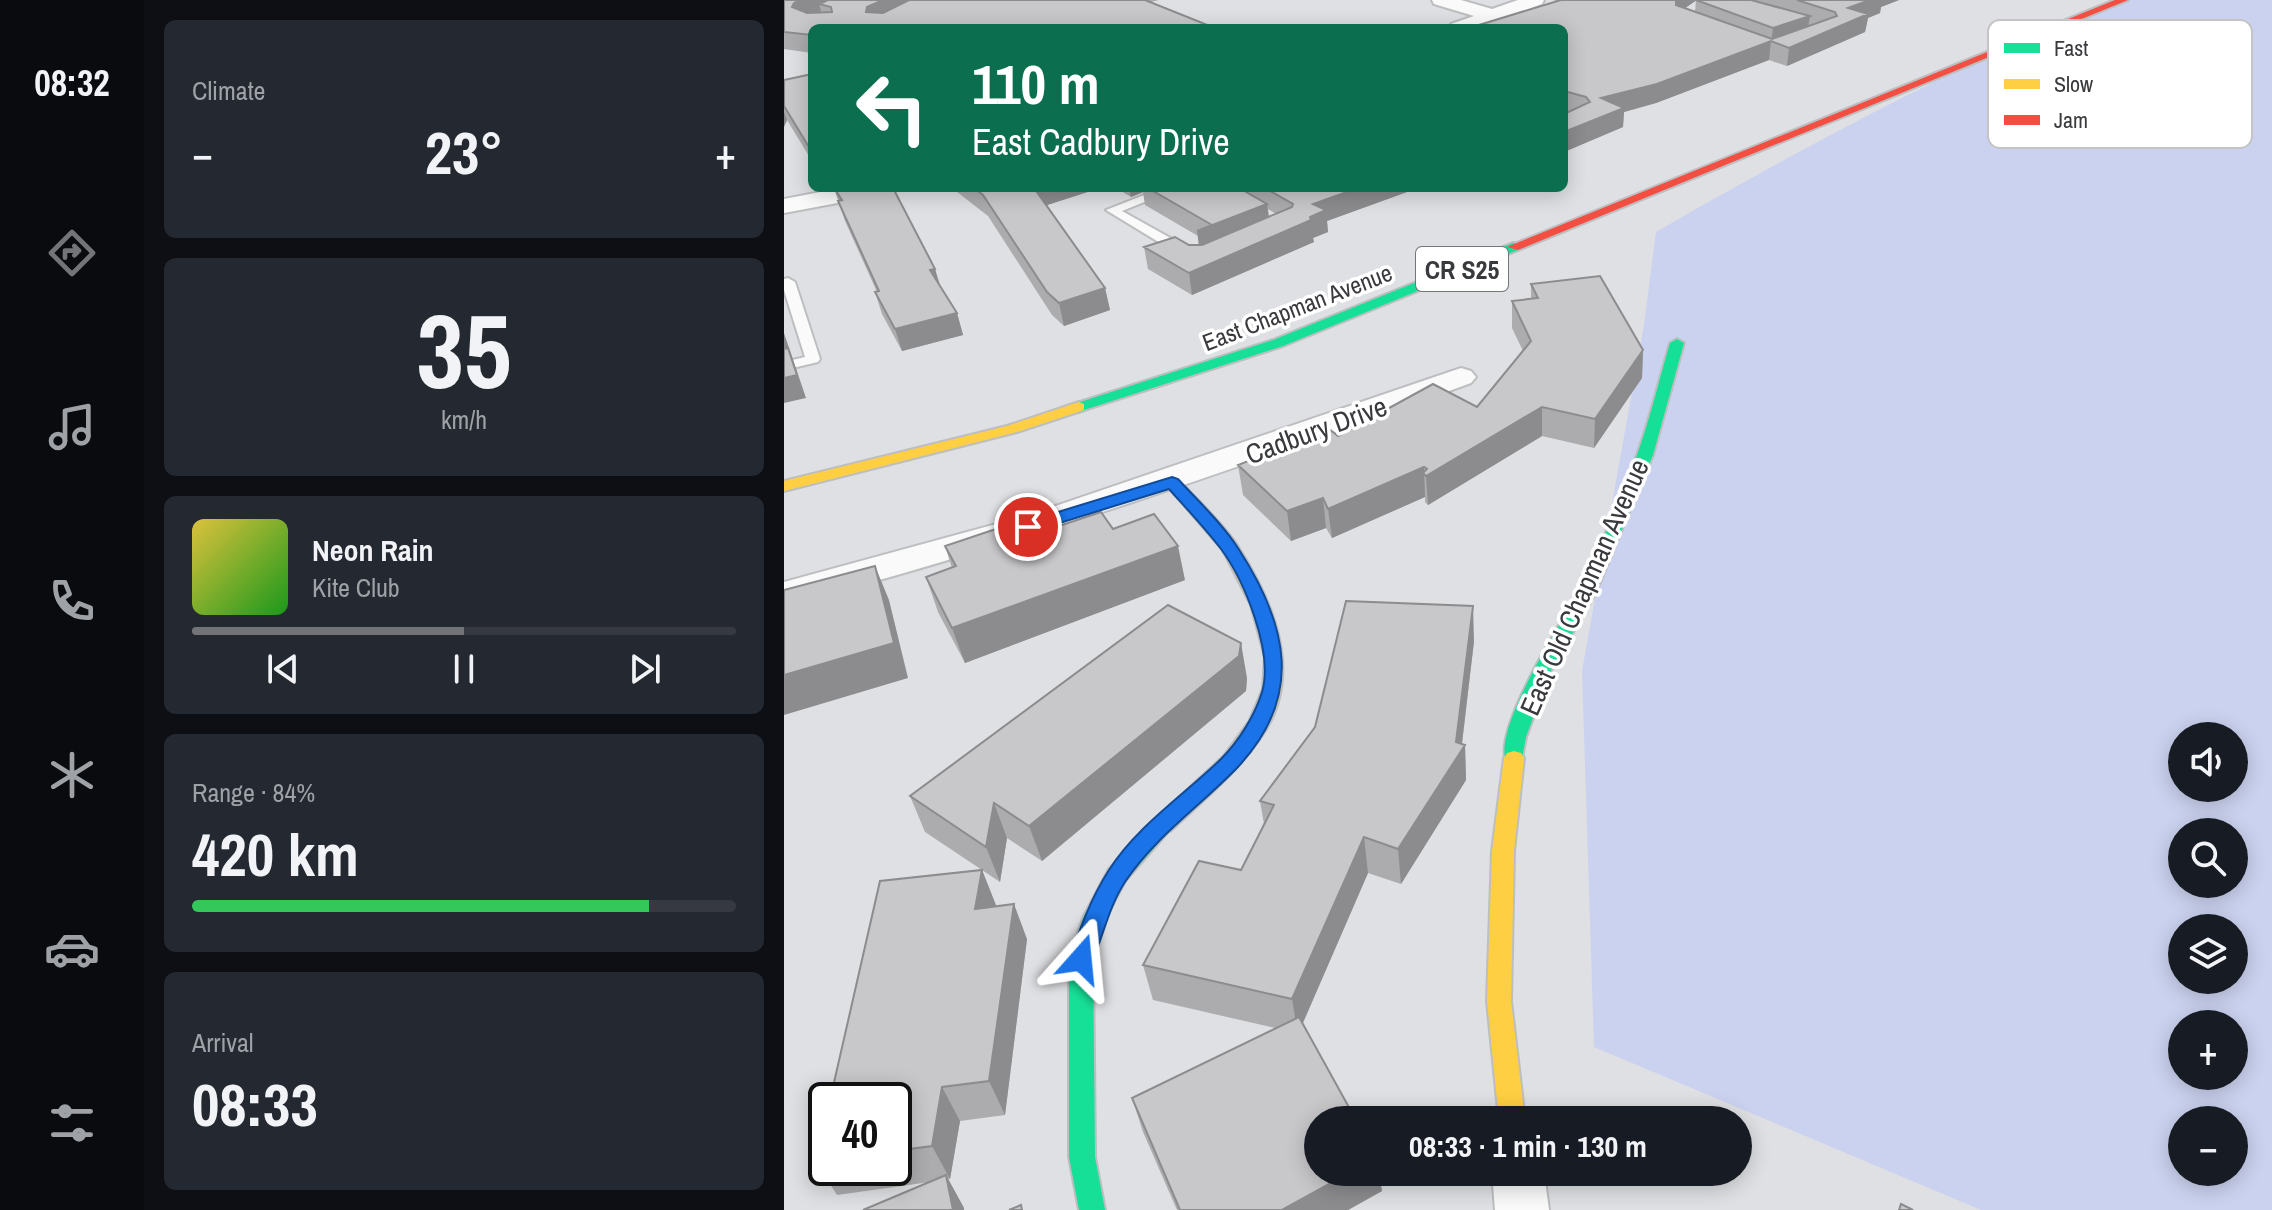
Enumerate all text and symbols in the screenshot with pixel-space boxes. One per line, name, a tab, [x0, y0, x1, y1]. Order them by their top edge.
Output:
legend	[1988, 20, 2252, 148]
text: Fast	[2054, 33, 2088, 63]
text: 110 m	[972, 46, 1100, 121]
icon: left	[840, 56, 944, 160]
text: 08:32	[34, 59, 110, 107]
text: Slow	[2054, 69, 2093, 99]
text: Climate	[192, 73, 265, 108]
text: Jam	[2054, 105, 2088, 135]
text: 23°	[425, 112, 503, 193]
text: East Cadbury Drive	[972, 118, 1230, 166]
text: −	[192, 123, 213, 183]
text: +	[715, 123, 736, 183]
icon: directions	[44, 225, 100, 281]
road number: CR S25	[1416, 247, 1508, 291]
street label: East Chapman Avenue	[1197, 256, 1397, 358]
text: 35	[417, 280, 511, 420]
street label: Cadbury Drive	[1240, 387, 1392, 473]
icon: music	[44, 399, 100, 455]
text: km/h	[441, 402, 487, 437]
street label: East Old Chapman Avenue	[1510, 453, 1658, 721]
pin	[994, 493, 1062, 561]
icon: arrive	[1006, 505, 1050, 549]
text: Neon Rain	[312, 530, 434, 570]
text: Kite Club	[312, 570, 400, 605]
icon: phone	[44, 573, 100, 629]
icon: previous	[261, 647, 305, 691]
icon: pause	[442, 647, 486, 691]
icon: next	[623, 647, 667, 691]
map controls	[2168, 722, 2248, 1186]
button: sound	[2168, 722, 2248, 802]
icon: climate	[44, 747, 100, 803]
text: Range · 84%	[192, 775, 315, 810]
text: 420 km	[192, 814, 359, 895]
button: search	[2168, 818, 2248, 898]
button: layers	[2168, 914, 2248, 994]
position arrow	[1039, 917, 1123, 1001]
icon: car	[44, 921, 100, 977]
button: +	[2168, 1010, 2248, 1090]
text: Arrival	[192, 1025, 254, 1060]
text: 08:33	[192, 1064, 318, 1145]
speed limit sign: 40	[808, 1082, 912, 1186]
icon: filters	[44, 1095, 100, 1151]
button: −	[2168, 1106, 2248, 1186]
text: 08:33 · 1 min · 130 m	[1409, 1126, 1647, 1166]

